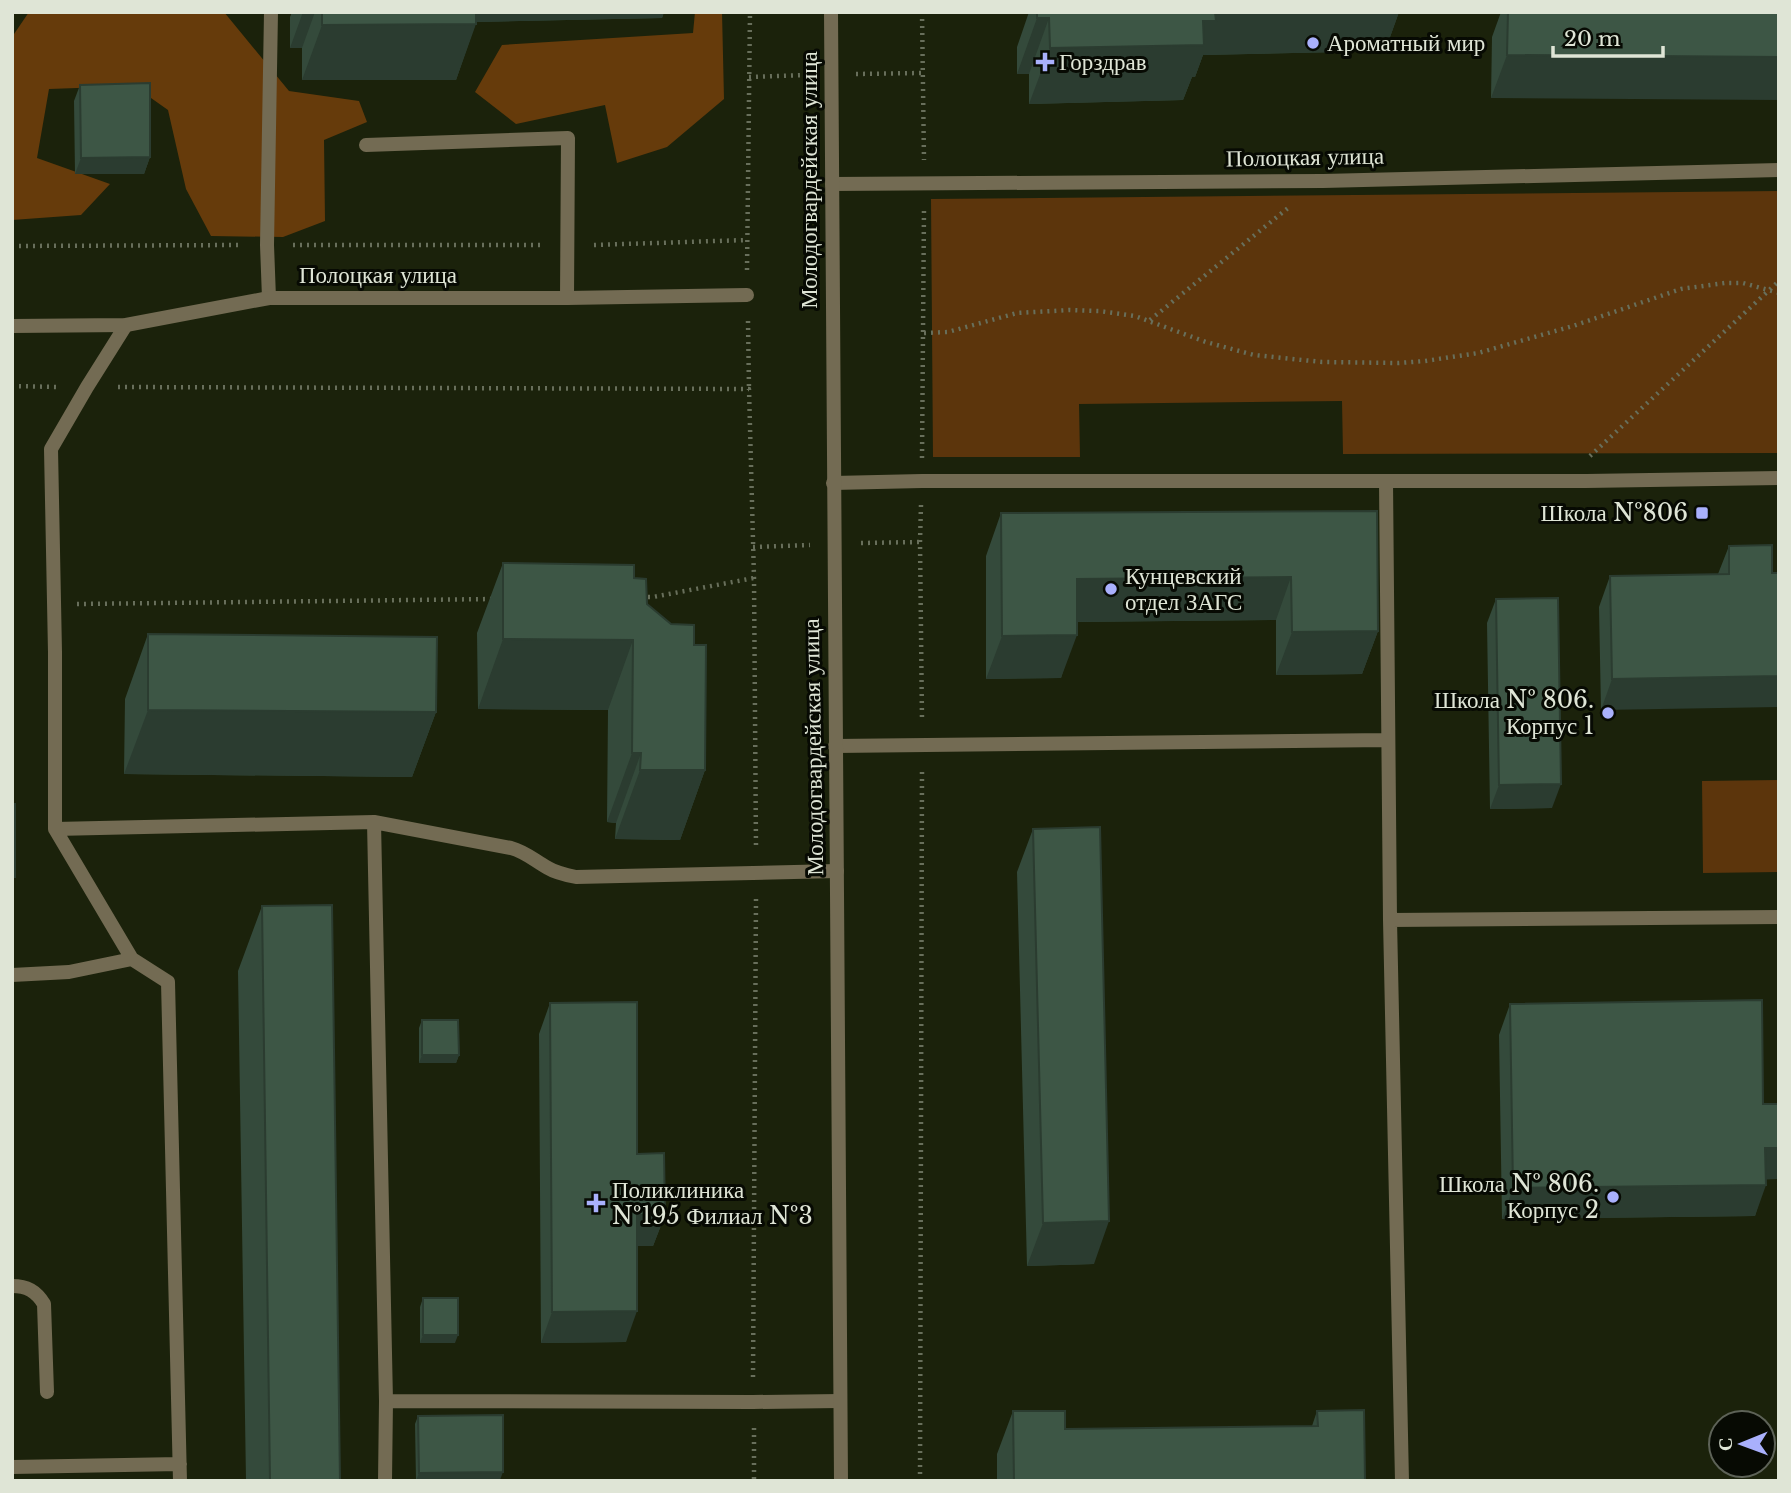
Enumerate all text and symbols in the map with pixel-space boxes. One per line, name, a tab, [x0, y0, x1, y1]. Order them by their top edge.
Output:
scale bar	[1553, 14, 1663, 58]
text: 20 m	[1564, 26, 1621, 52]
place label: Ароматный мир	[1327, 29, 1485, 57]
marker: Ароматный мир	[1305, 35, 1321, 51]
place label: Горздрав	[1059, 48, 1147, 76]
street label: Молодогвардейская улица	[795, 51, 823, 309]
marker: Горздрав	[1037, 54, 1053, 70]
street label: Полоцкая улица	[1226, 142, 1384, 172]
street label: Полоцкая улица	[299, 261, 457, 289]
place label: Школа №806	[1541, 499, 1688, 527]
marker: Школа №806	[1694, 505, 1710, 521]
place label: Кунцевский отдел ЗАГС	[1125, 562, 1242, 616]
marker: Кунцевский отдел ЗАГС	[1103, 581, 1119, 597]
street label: Молодогвардейская улица	[797, 618, 829, 876]
place label: Школа № 806. Корпус 1	[1434, 686, 1594, 740]
marker: Школа № 806. Корпус 1	[1600, 705, 1616, 721]
place label: Школа № 806. Корпус 2	[1439, 1170, 1599, 1224]
place label: Поликлиника №195 Филиал №3	[612, 1176, 813, 1230]
marker: Школа № 806. Корпус 2	[1605, 1189, 1621, 1205]
marker: Поликлиника №195 Филиал №3	[586, 1193, 606, 1213]
north arrow	[1707, 1409, 1777, 1479]
text: С	[1714, 1437, 1737, 1451]

